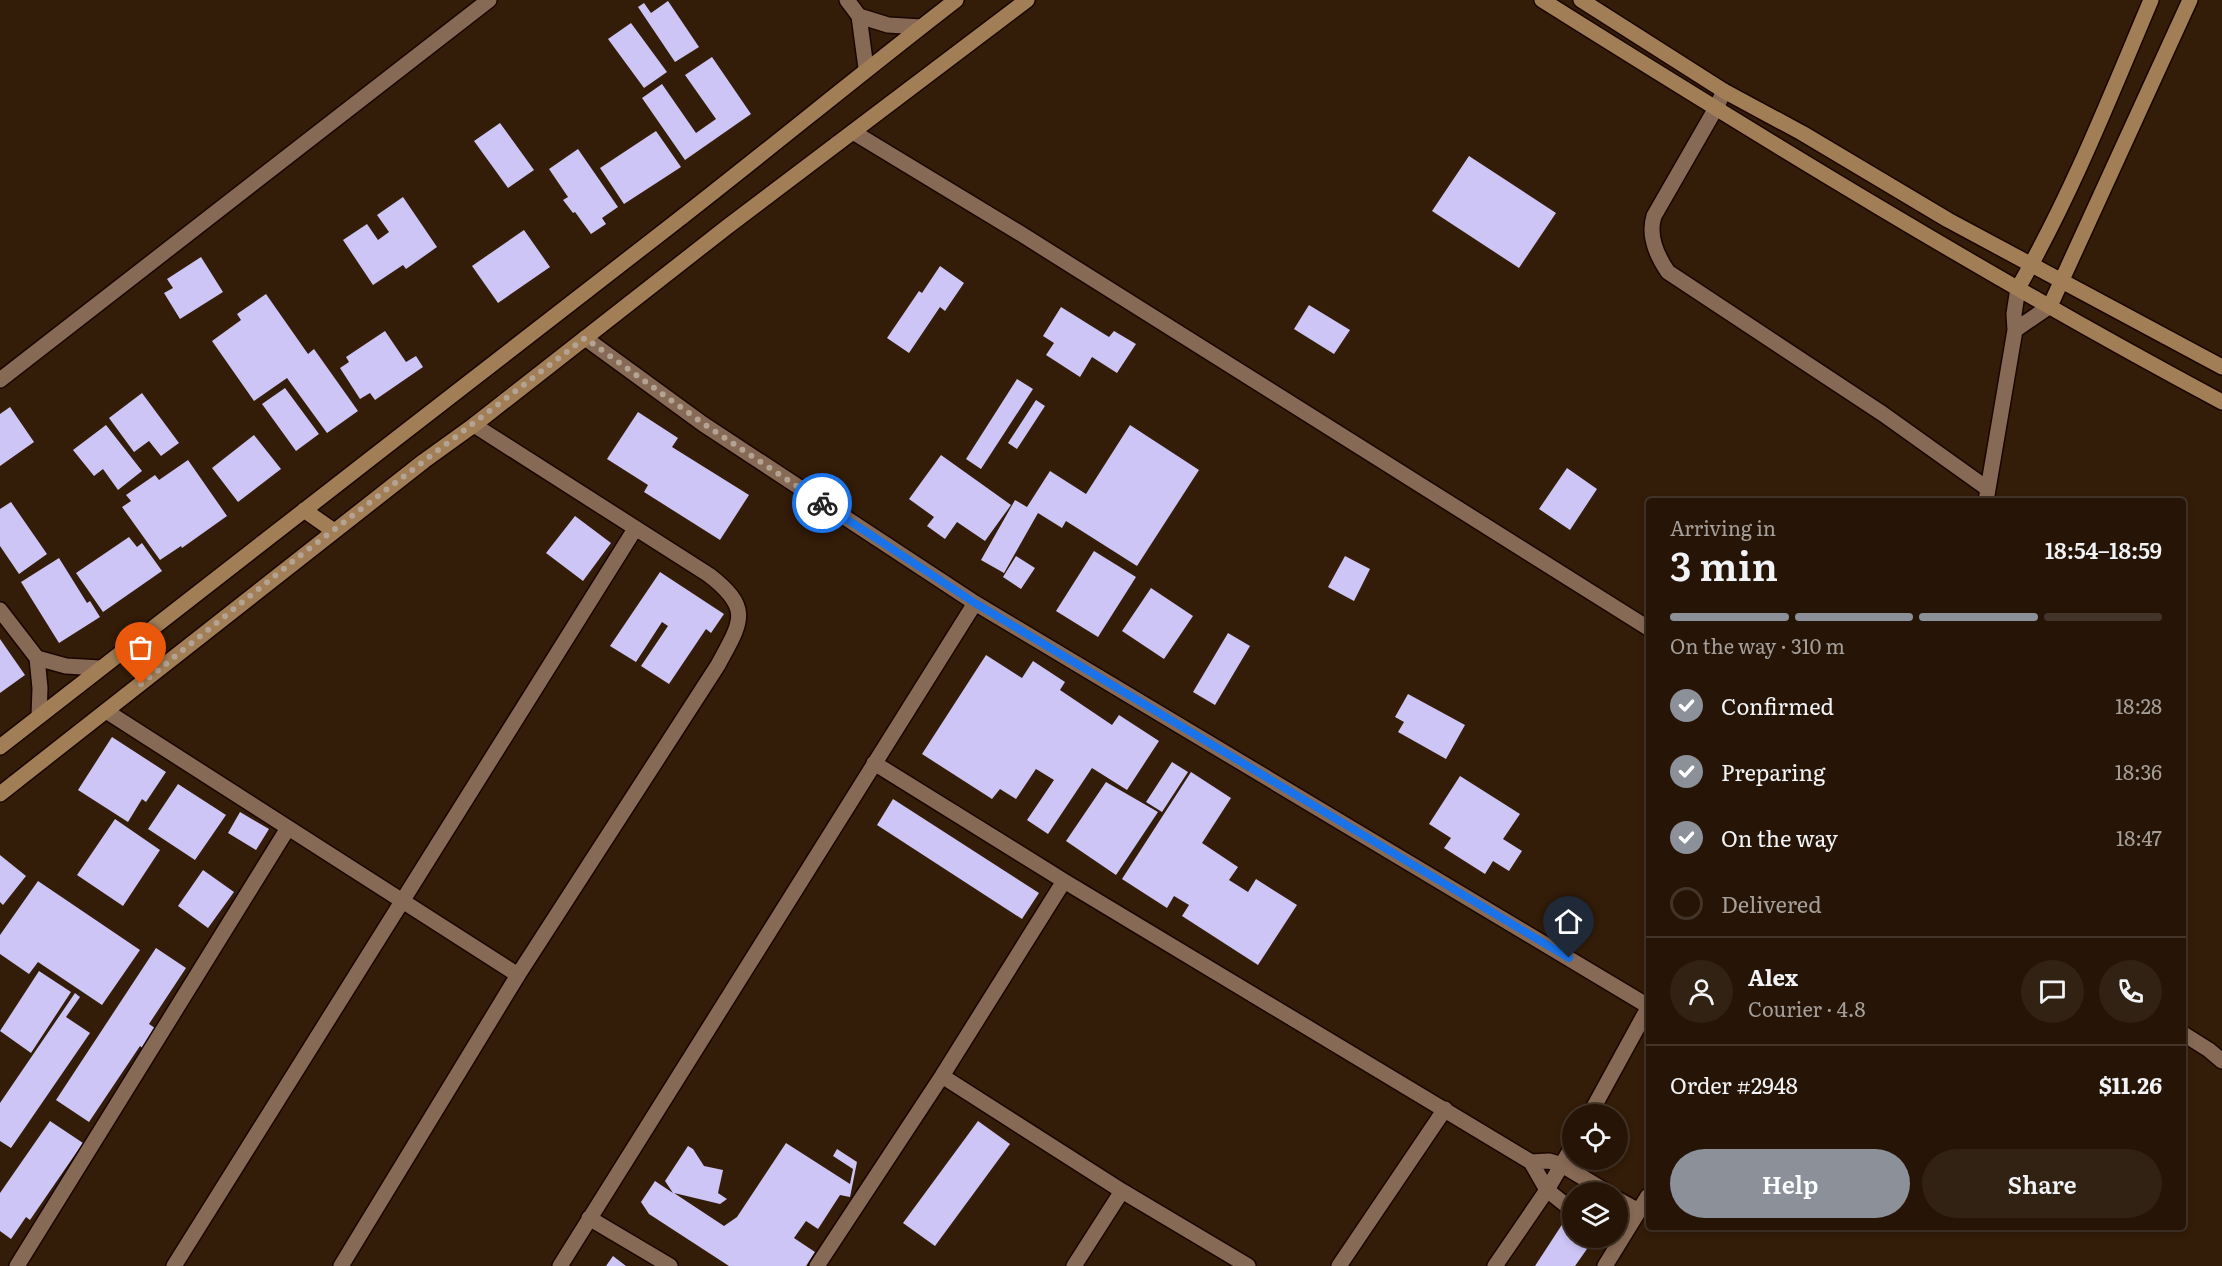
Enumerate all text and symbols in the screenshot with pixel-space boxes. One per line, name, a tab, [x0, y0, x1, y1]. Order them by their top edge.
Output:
courier	[792, 473, 852, 533]
icon: bike	[806, 487, 839, 520]
text: Arriving in	[1670, 512, 1776, 542]
text: 18:54–18:59	[2045, 533, 2162, 566]
text: 3 min	[1670, 535, 1778, 593]
pin	[115, 622, 166, 684]
text: On the way · 310 m	[1670, 630, 1845, 660]
icon: bag	[124, 631, 157, 664]
icon: check	[1670, 689, 1703, 722]
text: Confirmed	[1721, 689, 1834, 722]
text: 18:28	[2115, 690, 2162, 720]
icon: check	[1670, 755, 1703, 788]
text: Preparing	[1721, 755, 1825, 788]
text: 18:36	[2115, 756, 2162, 786]
icon: check	[1670, 821, 1703, 854]
text: On the way	[1721, 821, 1838, 854]
text: 18:47	[2116, 822, 2162, 852]
text: Delivered	[1721, 887, 1822, 920]
pin	[1543, 896, 1594, 958]
icon: home	[1552, 905, 1585, 938]
button: person	[1670, 960, 1733, 1023]
text: Alex	[1748, 960, 1798, 993]
button: chat	[2021, 960, 2084, 1023]
button: phone	[2099, 960, 2162, 1023]
text: Courier · 4.8	[1748, 993, 1865, 1023]
text: Order #2948	[1670, 1068, 1798, 1101]
text: $11.26	[2099, 1068, 2162, 1101]
map controls	[1562, 1104, 1628, 1248]
button: locate	[1562, 1104, 1628, 1170]
button: Help	[1670, 1149, 1910, 1218]
button: Share	[1922, 1149, 2162, 1218]
button: layers	[1562, 1182, 1628, 1248]

